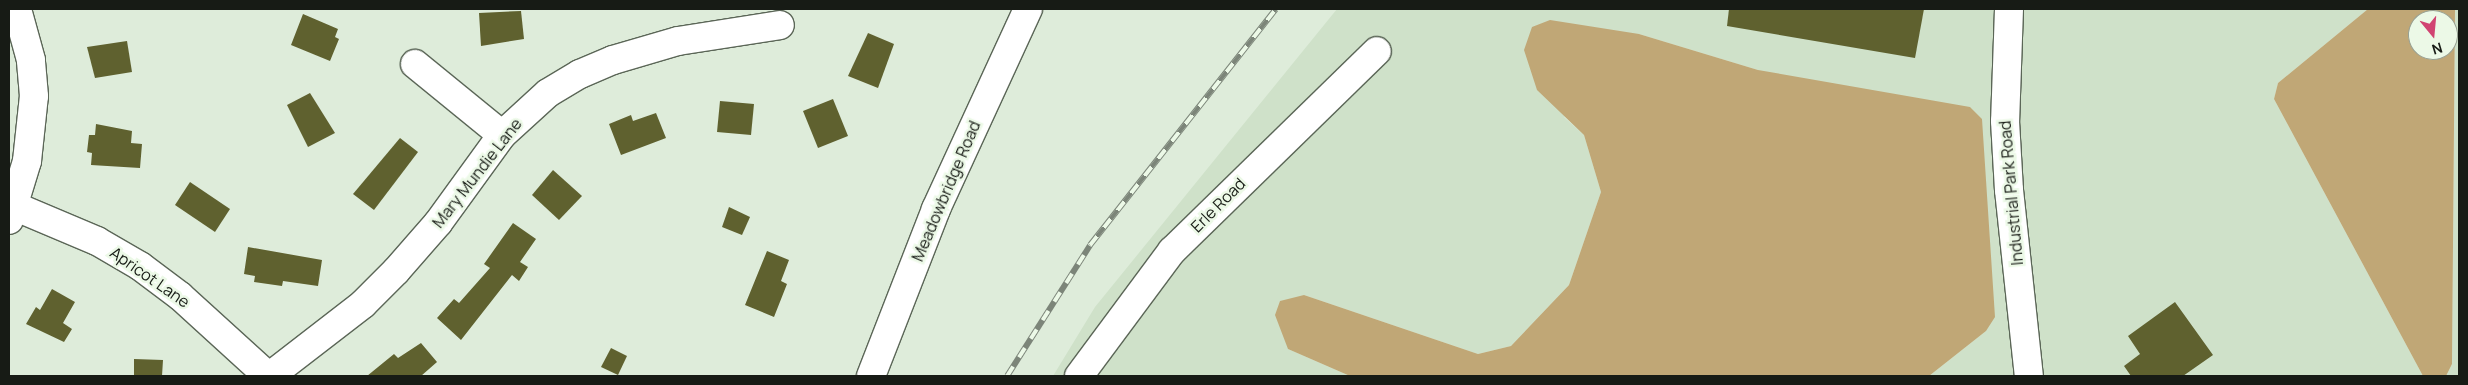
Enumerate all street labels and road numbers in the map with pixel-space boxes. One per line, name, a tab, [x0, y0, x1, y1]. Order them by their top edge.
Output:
street label: Mary Mundie Lane	[428, 114, 526, 232]
street label: Meadowbridge Road	[908, 118, 984, 264]
street label: Industrial Park Road	[1995, 120, 2027, 266]
street label: Erle Road	[1187, 174, 1249, 236]
street label: Apricot Lane	[107, 243, 193, 311]

